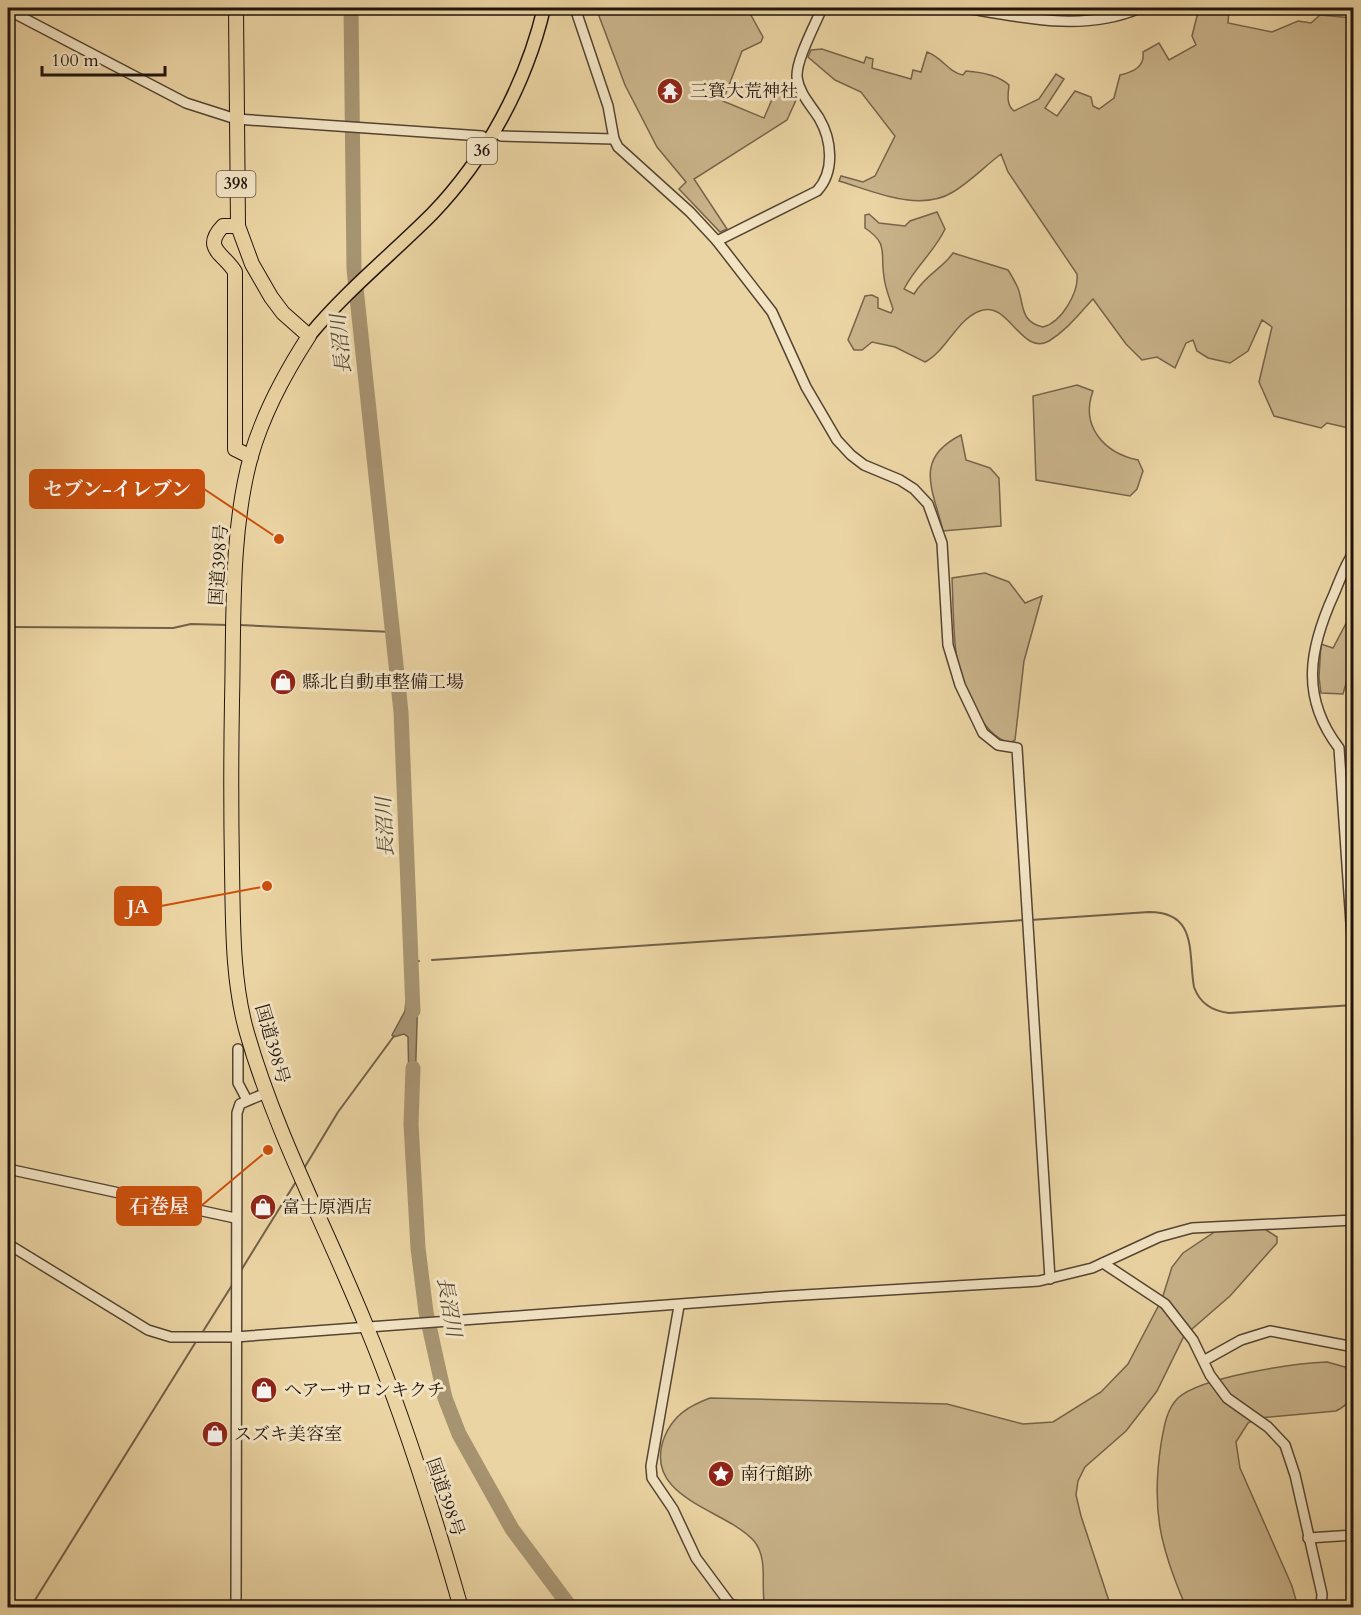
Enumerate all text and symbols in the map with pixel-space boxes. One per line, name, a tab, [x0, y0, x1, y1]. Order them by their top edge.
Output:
scale bar	[42, 39, 165, 77]
text: 100 m	[51, 48, 99, 73]
temple icon: 三寳大荒神社	[655, 76, 685, 106]
place label: 三寳大荒神社	[690, 79, 798, 104]
road number: 36	[467, 138, 497, 164]
road number: 398	[216, 171, 256, 197]
water label: 長沼川	[324, 311, 358, 375]
callout: セブン-イレブン	[30, 470, 204, 508]
text: セブン-イレブン	[43, 476, 191, 503]
street label: 国道398号	[204, 523, 234, 607]
shop icon: 縣北自動車整備工場	[268, 667, 298, 697]
place label: 縣北自動車整備工場	[302, 670, 464, 695]
water label: 長沼川	[370, 794, 400, 858]
callout: JA	[115, 887, 161, 925]
text: JA	[124, 893, 149, 920]
street label: 国道398号	[249, 1001, 295, 1087]
callout: 石巻屋	[117, 1187, 201, 1225]
shop icon: 富士原酒店	[248, 1192, 278, 1222]
text: 石巻屋	[129, 1193, 189, 1220]
place label: 富士原酒店	[282, 1195, 372, 1220]
water label: 長沼川	[430, 1275, 468, 1341]
shop icon: ヘアーサロンキクチ	[249, 1375, 279, 1405]
place label: ヘアーサロンキクチ	[284, 1378, 445, 1403]
shop icon: スズキ美容室	[200, 1419, 230, 1449]
place label: スズキ美容室	[234, 1422, 342, 1447]
street label: 国道398号	[420, 1454, 470, 1540]
place icon: 南行館跡	[706, 1459, 736, 1489]
place label: 南行館跡	[740, 1462, 812, 1487]

